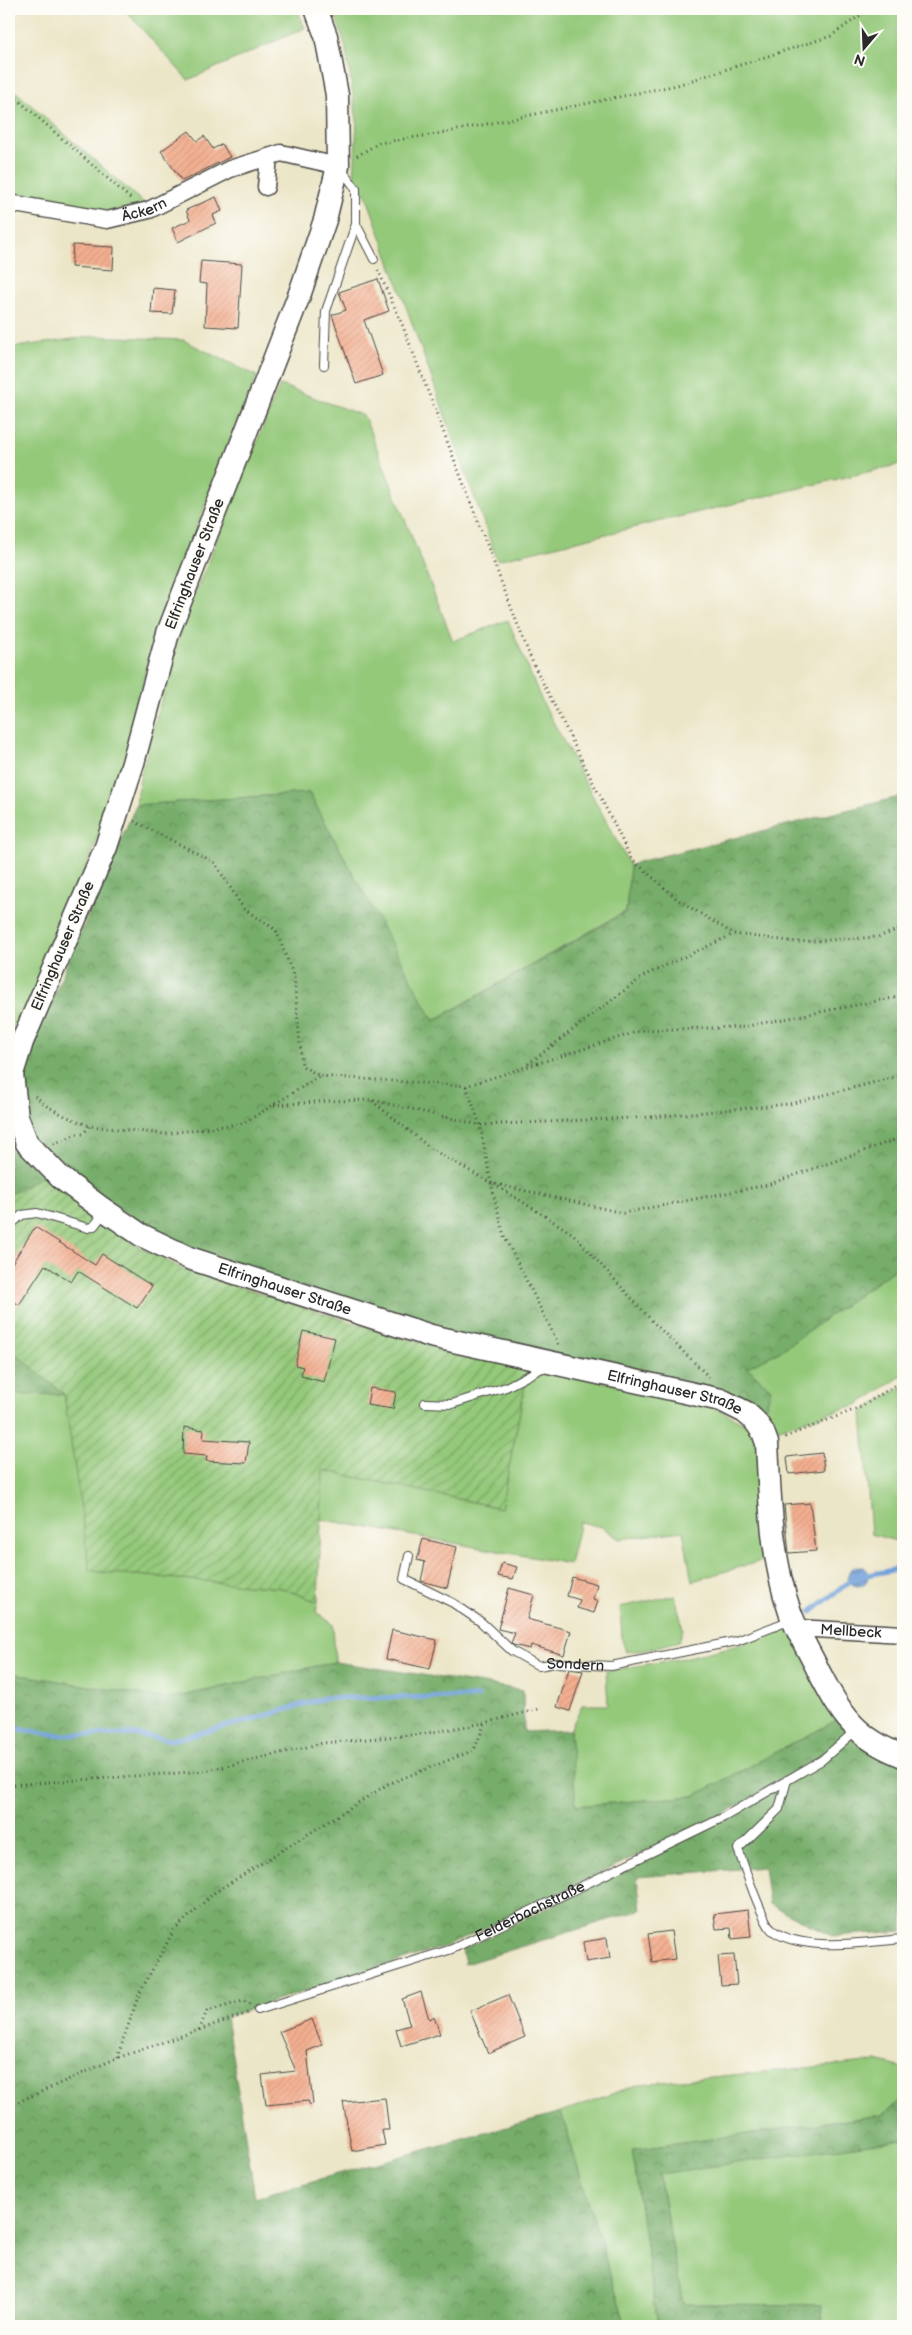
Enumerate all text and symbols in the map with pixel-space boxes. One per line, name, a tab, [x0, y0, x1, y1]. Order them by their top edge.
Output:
north arrow	[840, 22, 890, 72]
text: N	[852, 50, 868, 70]
street label: Äckern	[120, 193, 170, 226]
street label: Elfringhauser Straße	[161, 496, 229, 632]
street label: Elfringhauser Straße	[27, 878, 99, 1014]
street label: Elfringhauser Straße	[216, 1258, 354, 1319]
street label: Elfringhauser Straße	[605, 1366, 746, 1419]
street label: Mellbeck	[820, 1620, 883, 1642]
street label: Sondern	[545, 1654, 605, 1675]
street label: Felderbachstraße	[472, 1876, 588, 1946]

